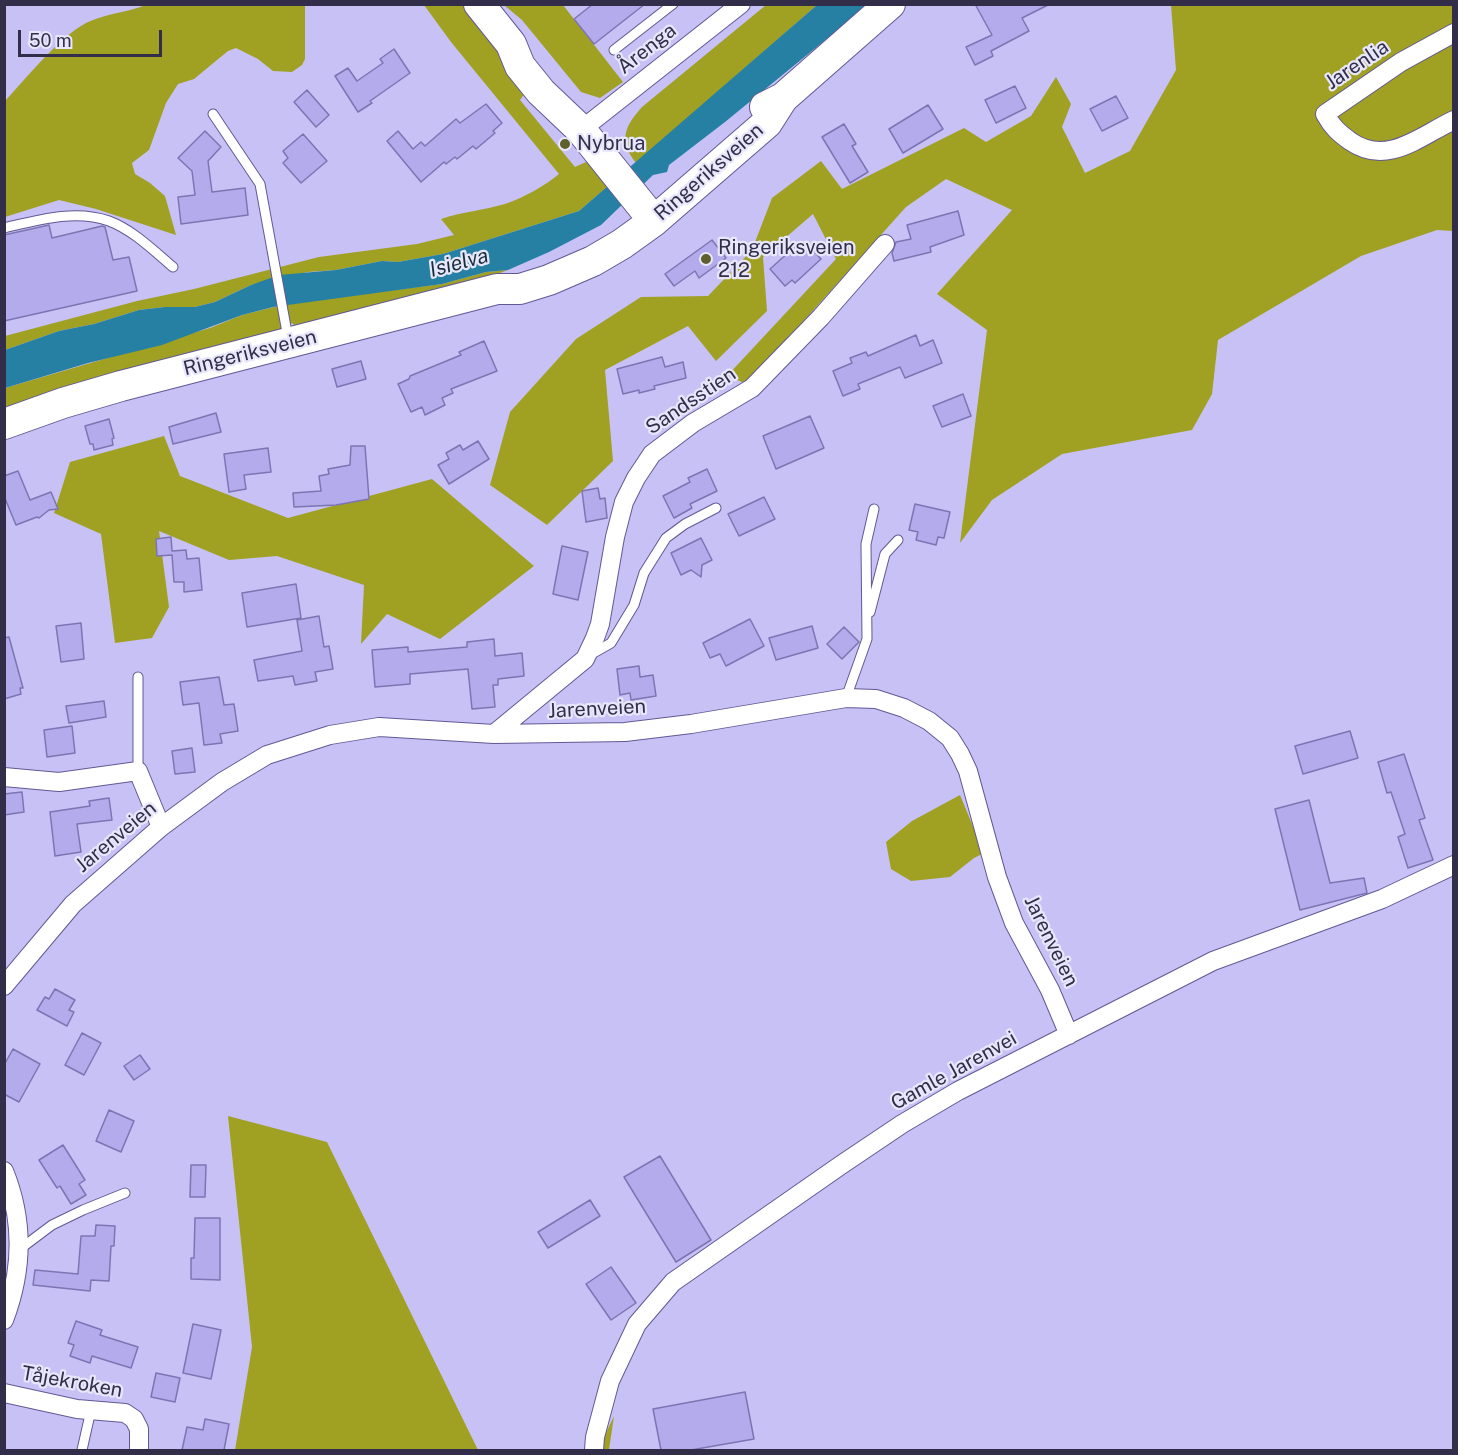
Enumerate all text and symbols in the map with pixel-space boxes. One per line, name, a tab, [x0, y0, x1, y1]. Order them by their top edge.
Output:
scale bar	[21, 18, 165, 56]
street label: Årenga	[613, 19, 681, 79]
text: 50 m	[29, 30, 72, 51]
street label: Jarenlia	[1321, 35, 1393, 95]
street label: Ringeriksveien	[650, 118, 768, 226]
place label: Nybrua	[577, 132, 645, 156]
marker: Nybrua	[558, 137, 572, 151]
place label: Ringeriksveien 212	[718, 236, 854, 283]
water label: Isielva	[427, 243, 491, 283]
marker: Ringeriksveien 212	[699, 252, 713, 266]
street label: Ringeriksveien	[181, 325, 319, 381]
street label: Sandsstien	[641, 362, 741, 440]
street label: Jarenveien	[547, 694, 647, 724]
street label: Jarenveien	[71, 796, 161, 878]
street label: Jarenveien	[1019, 892, 1083, 990]
street label: Gamle Jarenvei	[887, 1027, 1021, 1115]
street label: Tåjekroken	[20, 1361, 124, 1403]

